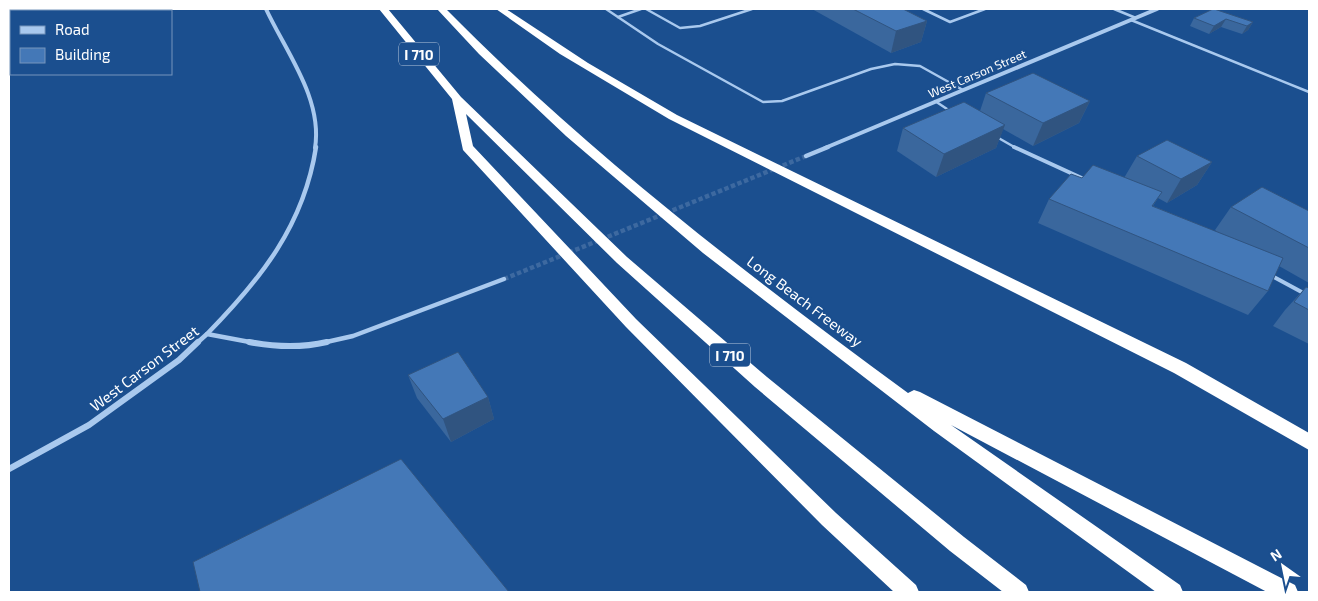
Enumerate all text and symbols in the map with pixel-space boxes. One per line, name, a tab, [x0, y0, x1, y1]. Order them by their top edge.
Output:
legend	[10, 10, 172, 75]
text: Road	[55, 20, 90, 38]
road number: I 710	[399, 42, 439, 66]
text: Building	[55, 45, 111, 63]
street label: West Carson Street	[926, 46, 1028, 100]
street label: Long Beach Freeway	[744, 252, 866, 350]
street label: West Carson Street	[86, 321, 202, 415]
road number: I 710	[710, 344, 750, 366]
north arrow	[1258, 541, 1308, 591]
text: N	[1267, 545, 1285, 565]

